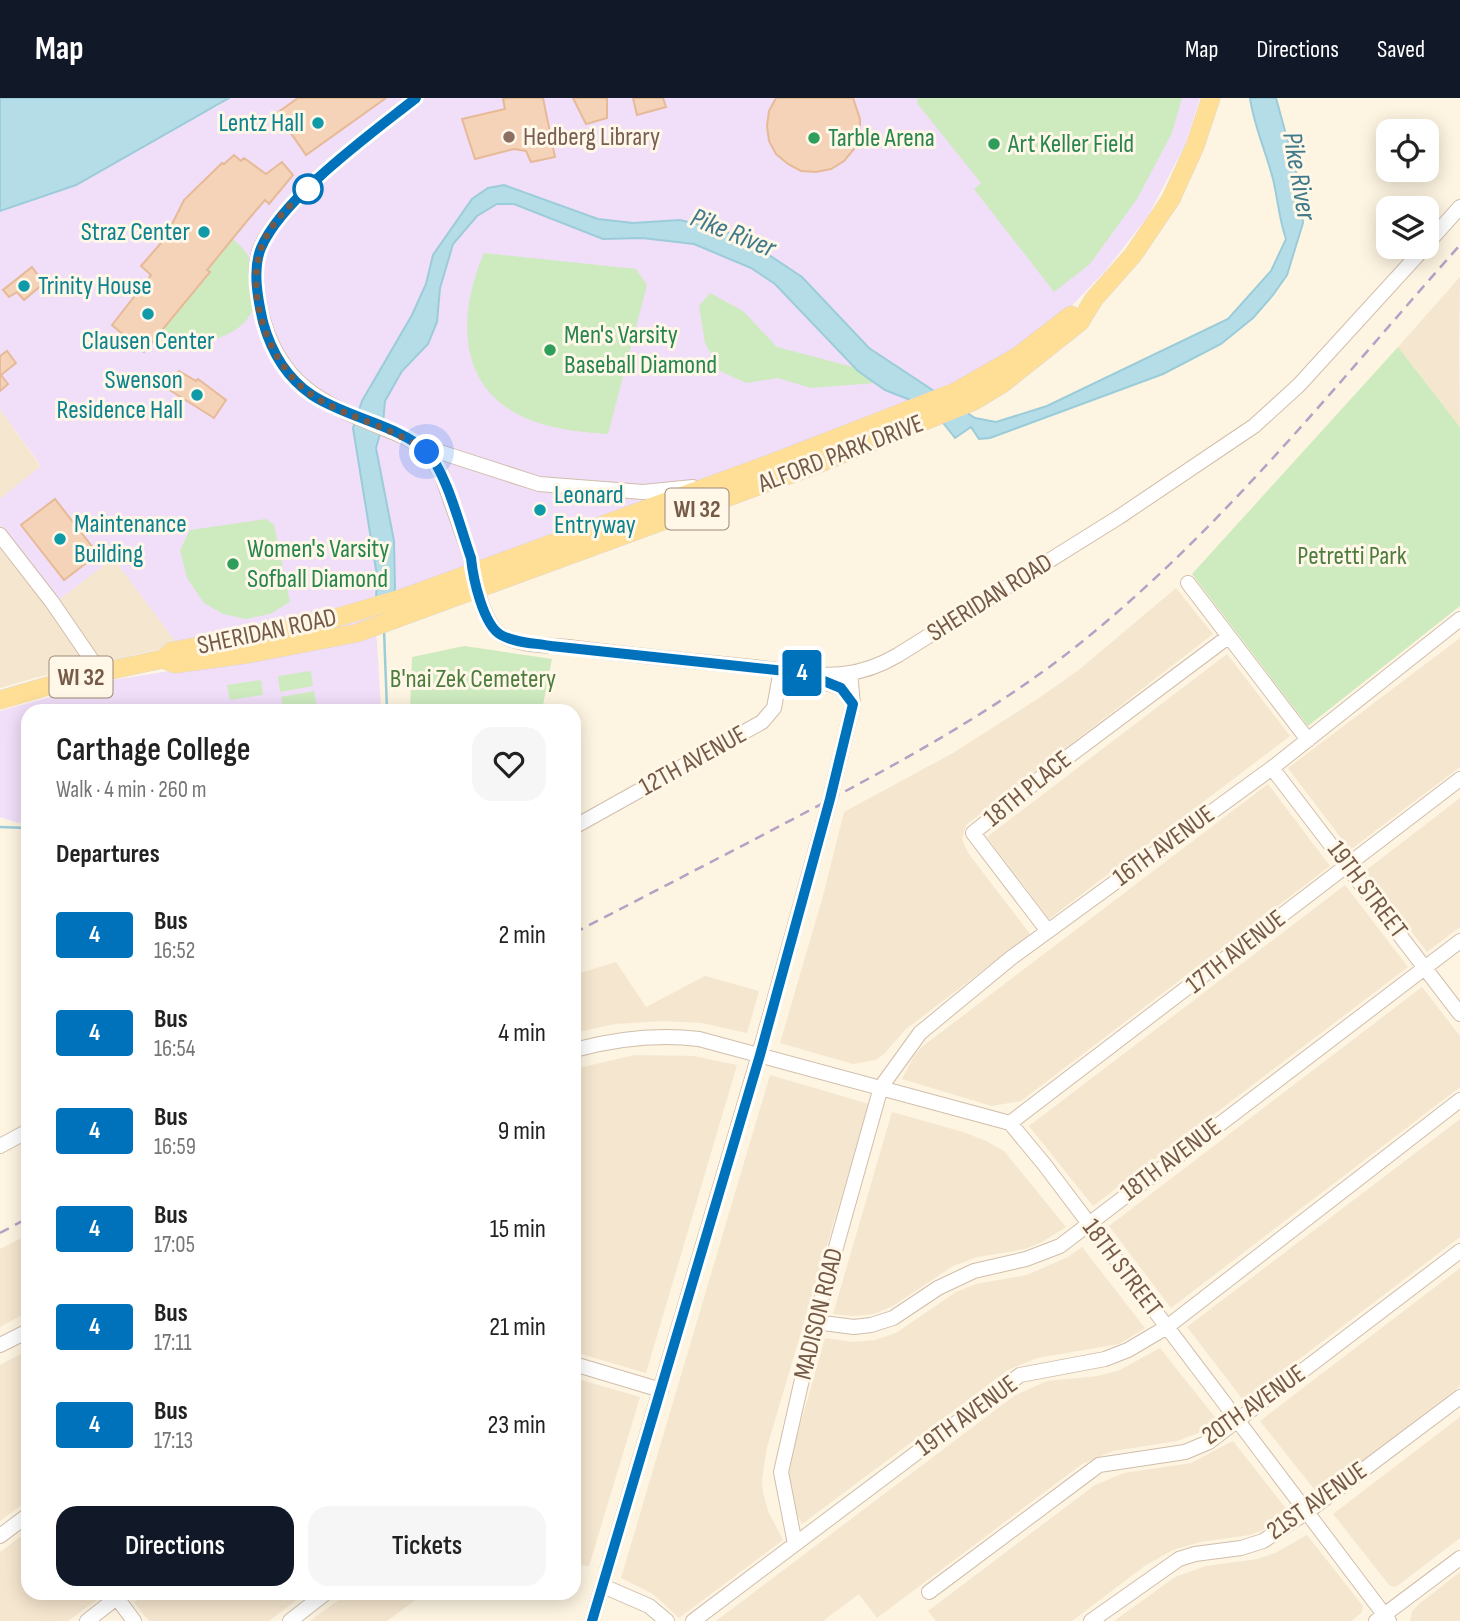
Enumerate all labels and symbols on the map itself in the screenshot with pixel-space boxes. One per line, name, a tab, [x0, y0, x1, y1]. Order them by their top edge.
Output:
place label: Lentz Hall	[218, 108, 304, 139]
marker: Lentz Hall	[310, 115, 326, 131]
place label: Hedberg Library	[523, 122, 660, 153]
place label: Tarble Arena	[828, 123, 935, 154]
marker: Hedberg Library	[501, 129, 517, 145]
place label: Art Keller Field	[1007, 129, 1134, 160]
water label: Pike River	[1275, 129, 1323, 224]
marker: Tarble Arena	[806, 130, 822, 146]
marker: Art Keller Field	[986, 136, 1002, 152]
unlabelled marker	[293, 174, 323, 204]
water label: Pike River	[686, 201, 781, 265]
place label: Straz Center	[81, 217, 191, 248]
marker: Straz Center	[196, 224, 212, 240]
place label: Trinity House	[38, 271, 152, 302]
marker: Trinity House	[16, 278, 32, 294]
marker: Clausen Center	[140, 306, 156, 322]
place label: Men's Varsity Baseball Diamond	[564, 320, 717, 381]
place label: Clausen Center	[81, 326, 215, 357]
marker: Men's Varsity Baseball Diamond	[542, 342, 558, 358]
place label: Swenson Residence Hall	[56, 365, 183, 426]
marker: Swenson Residence Hall	[189, 387, 205, 403]
street label: ALFORD PARK DRIVE	[753, 408, 928, 500]
your location	[409, 434, 444, 469]
place label: Leonard Entryway	[554, 480, 636, 541]
road number: WI 32	[666, 488, 728, 530]
marker: Leonard Entryway	[532, 502, 548, 518]
place label: Maintenance Building	[74, 509, 187, 570]
marker: Maintenance Building	[52, 531, 68, 547]
place label: Women's Varsity Sofball Diamond	[247, 534, 389, 595]
park label: Petretti Park	[1297, 541, 1407, 572]
street label: SHERIDAN ROAD	[922, 547, 1058, 649]
marker: Women's Varsity Sofball Diamond	[225, 556, 241, 572]
street label: SHERIDAN ROAD	[194, 602, 340, 662]
line badge: 4	[779, 650, 825, 696]
road number: WI 32	[50, 656, 112, 698]
park label: B'nai Zek Cemetery	[390, 664, 556, 695]
street label: 12TH AVENUE	[634, 719, 752, 803]
street label: 18TH PLACE	[978, 744, 1078, 834]
street label: 16TH AVENUE	[1107, 799, 1221, 893]
street label: 19TH STREET	[1320, 835, 1414, 945]
street label: 17TH AVENUE	[1180, 904, 1292, 1000]
street label: 18TH AVENUE	[1115, 1112, 1227, 1208]
street label: 18TH STREET	[1075, 1213, 1169, 1323]
street label: MADISON ROAD	[788, 1245, 850, 1383]
street label: 20TH AVENUE	[1196, 1358, 1312, 1452]
street label: 19TH AVENUE	[910, 1369, 1024, 1463]
street label: 21ST AVENUE	[1261, 1455, 1373, 1547]

